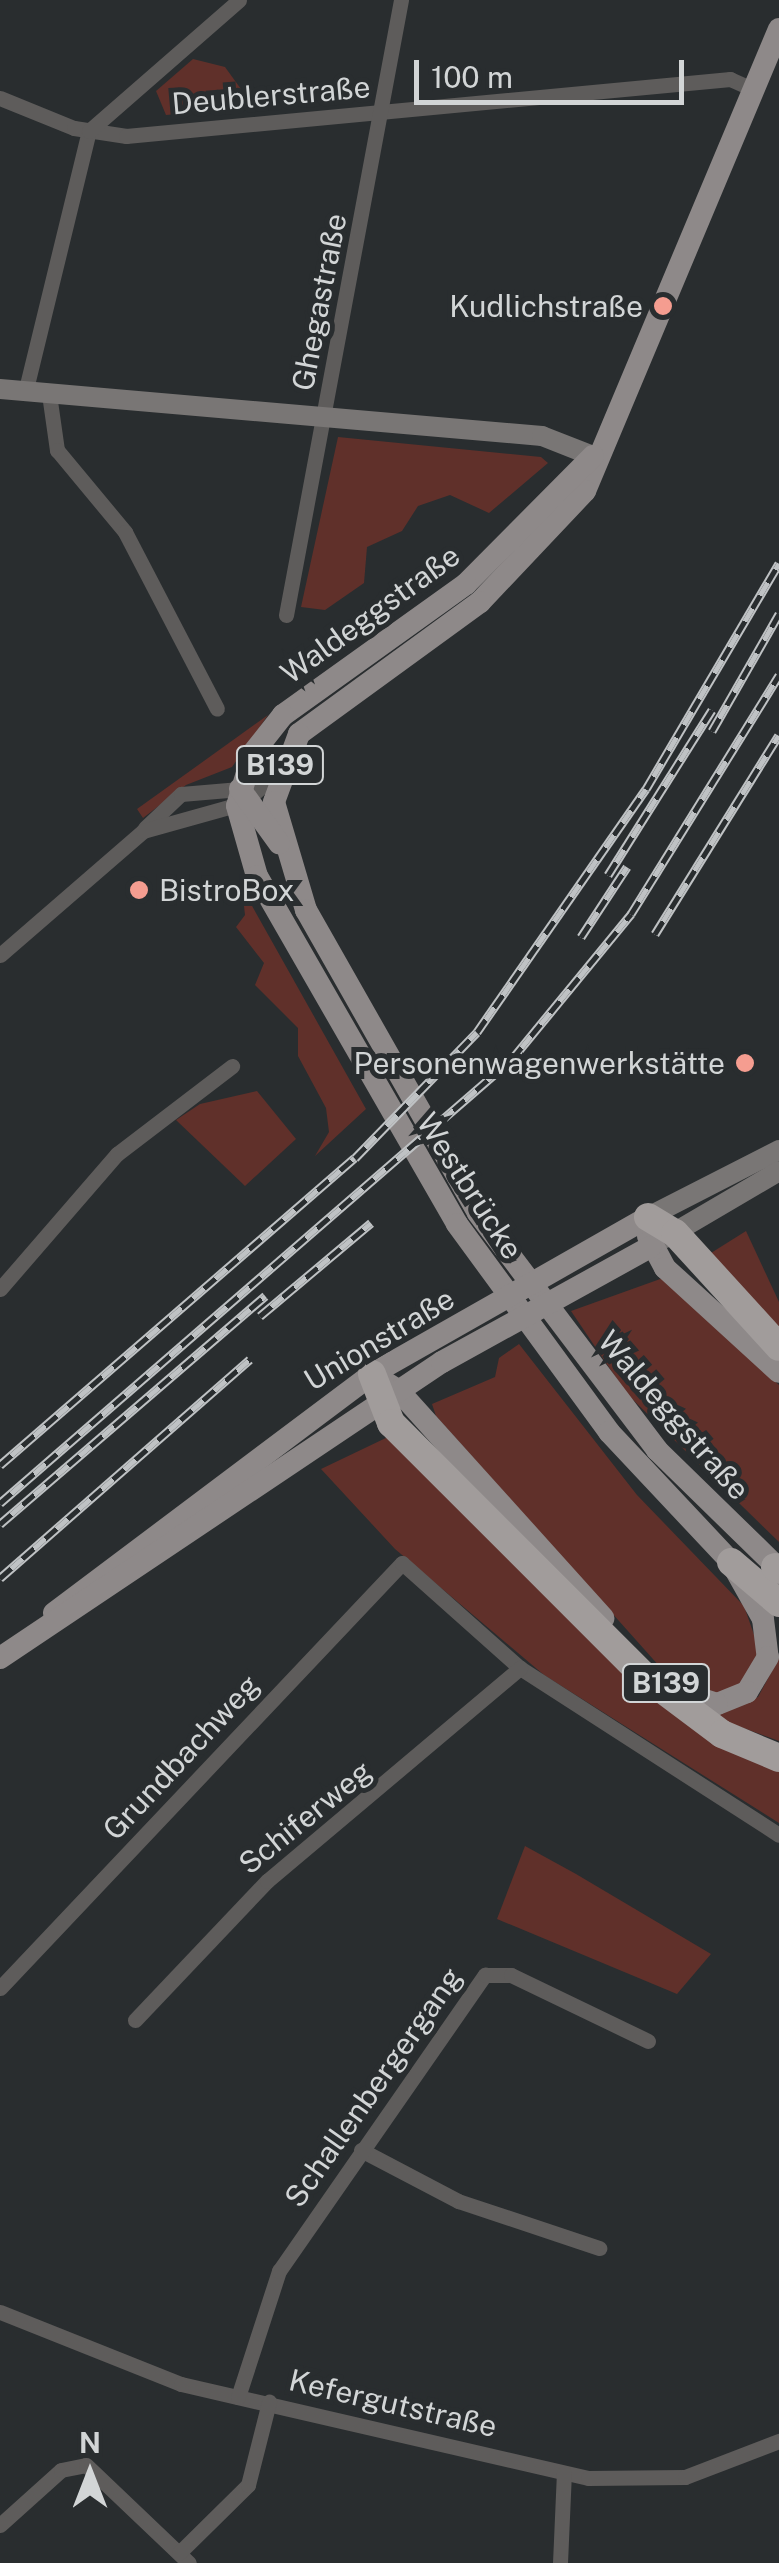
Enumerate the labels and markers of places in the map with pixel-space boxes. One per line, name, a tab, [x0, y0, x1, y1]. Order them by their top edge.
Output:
place label: Kudlichstraße	[449, 288, 643, 324]
marker: Kudlichstraße	[652, 295, 674, 317]
place label: BistroBox	[159, 872, 294, 908]
marker: BistroBox	[128, 879, 150, 901]
place label: Personenwagenwerkstätte	[354, 1045, 725, 1081]
marker: Personenwagenwerkstätte	[734, 1052, 756, 1074]

